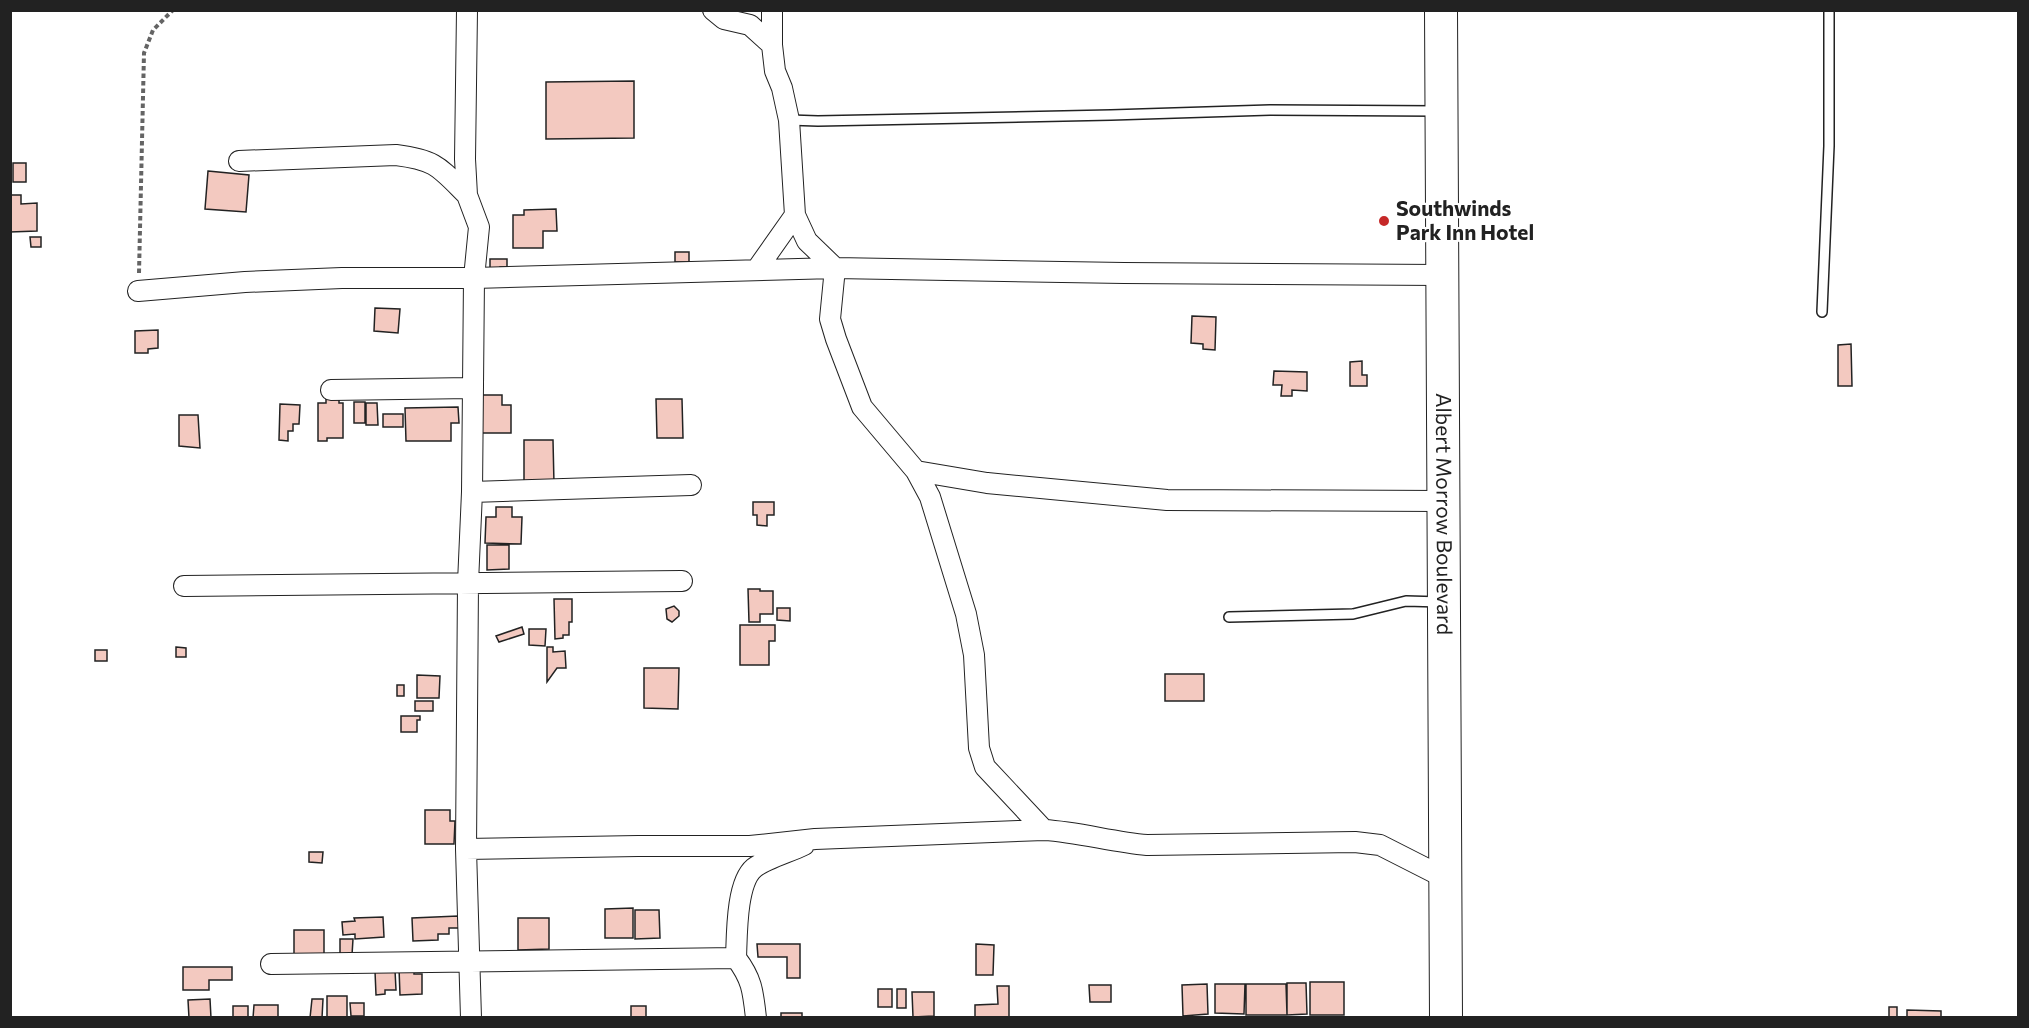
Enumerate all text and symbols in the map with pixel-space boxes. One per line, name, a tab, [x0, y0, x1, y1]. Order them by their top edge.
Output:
place label: Southwinds Park Inn Hotel	[1396, 195, 1534, 244]
marker: Southwinds Park Inn Hotel	[1377, 214, 1391, 228]
street label: Albert Morrow Boulevard	[1432, 393, 1458, 635]

